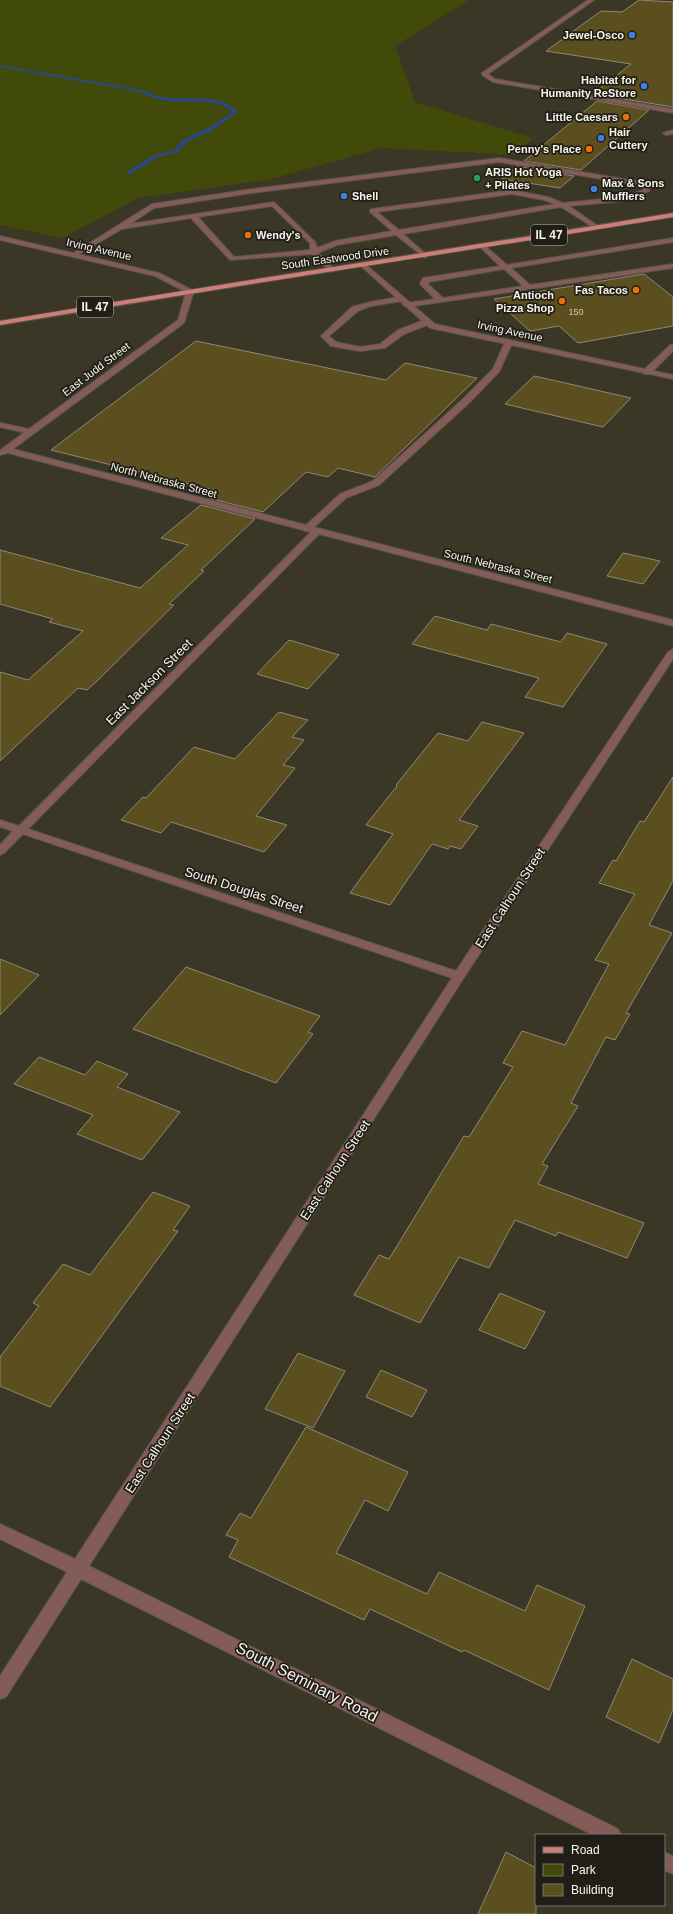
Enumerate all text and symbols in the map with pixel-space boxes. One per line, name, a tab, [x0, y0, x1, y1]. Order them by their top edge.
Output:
place label: Jewel-Osco	[563, 29, 624, 41]
marker: Jewel-Osco	[627, 30, 637, 40]
place label: Habitat for Humanity ReStore	[541, 74, 637, 99]
marker: Habitat for Humanity ReStore	[639, 81, 649, 91]
place label: Little Caesars	[546, 111, 618, 123]
marker: Little Caesars	[621, 112, 631, 122]
place label: Hair Cuttery	[609, 126, 648, 151]
marker: Hair Cuttery	[596, 133, 606, 143]
place label: Penny's Place	[507, 143, 581, 155]
marker: Penny's Place	[584, 144, 594, 154]
place label: ARIS Hot Yoga + Pilates	[485, 166, 562, 191]
marker: ARIS Hot Yoga + Pilates	[472, 173, 482, 183]
place label: Max & Sons Mufflers	[602, 177, 664, 202]
marker: Max & Sons Mufflers	[589, 184, 599, 194]
place label: Shell	[352, 190, 378, 202]
marker: Shell	[339, 191, 349, 201]
road number: IL 47	[531, 225, 567, 245]
place label: Wendy's	[256, 229, 301, 241]
marker: Wendy's	[243, 230, 253, 240]
street label: Irving Avenue	[65, 236, 133, 262]
street label: South Eastwood Drive	[280, 244, 390, 272]
place label: Fas Tacos	[575, 284, 628, 296]
marker: Fas Tacos	[631, 285, 641, 295]
place label: Antioch Pizza Shop	[496, 289, 554, 314]
marker: Antioch Pizza Shop	[557, 296, 567, 306]
road number: IL 47	[77, 297, 113, 317]
house number: 150	[568, 307, 584, 317]
street label: Irving Avenue	[476, 318, 544, 344]
street label: East Judd Street	[60, 340, 132, 398]
street label: North Nebraska Street	[110, 460, 218, 500]
street label: South Nebraska Street	[443, 547, 553, 585]
street label: East Jackson Street	[103, 636, 195, 728]
street label: East Calhoun Street	[472, 845, 548, 951]
street label: South Douglas Street	[183, 864, 305, 916]
street label: East Calhoun Street	[297, 1117, 373, 1223]
street label: East Calhoun Street	[122, 1390, 198, 1496]
street label: South Seminary Road	[233, 1639, 381, 1725]
legend	[535, 1834, 665, 1906]
text: Road	[571, 1843, 600, 1857]
text: Park	[571, 1863, 597, 1877]
text: Building	[571, 1883, 614, 1897]

